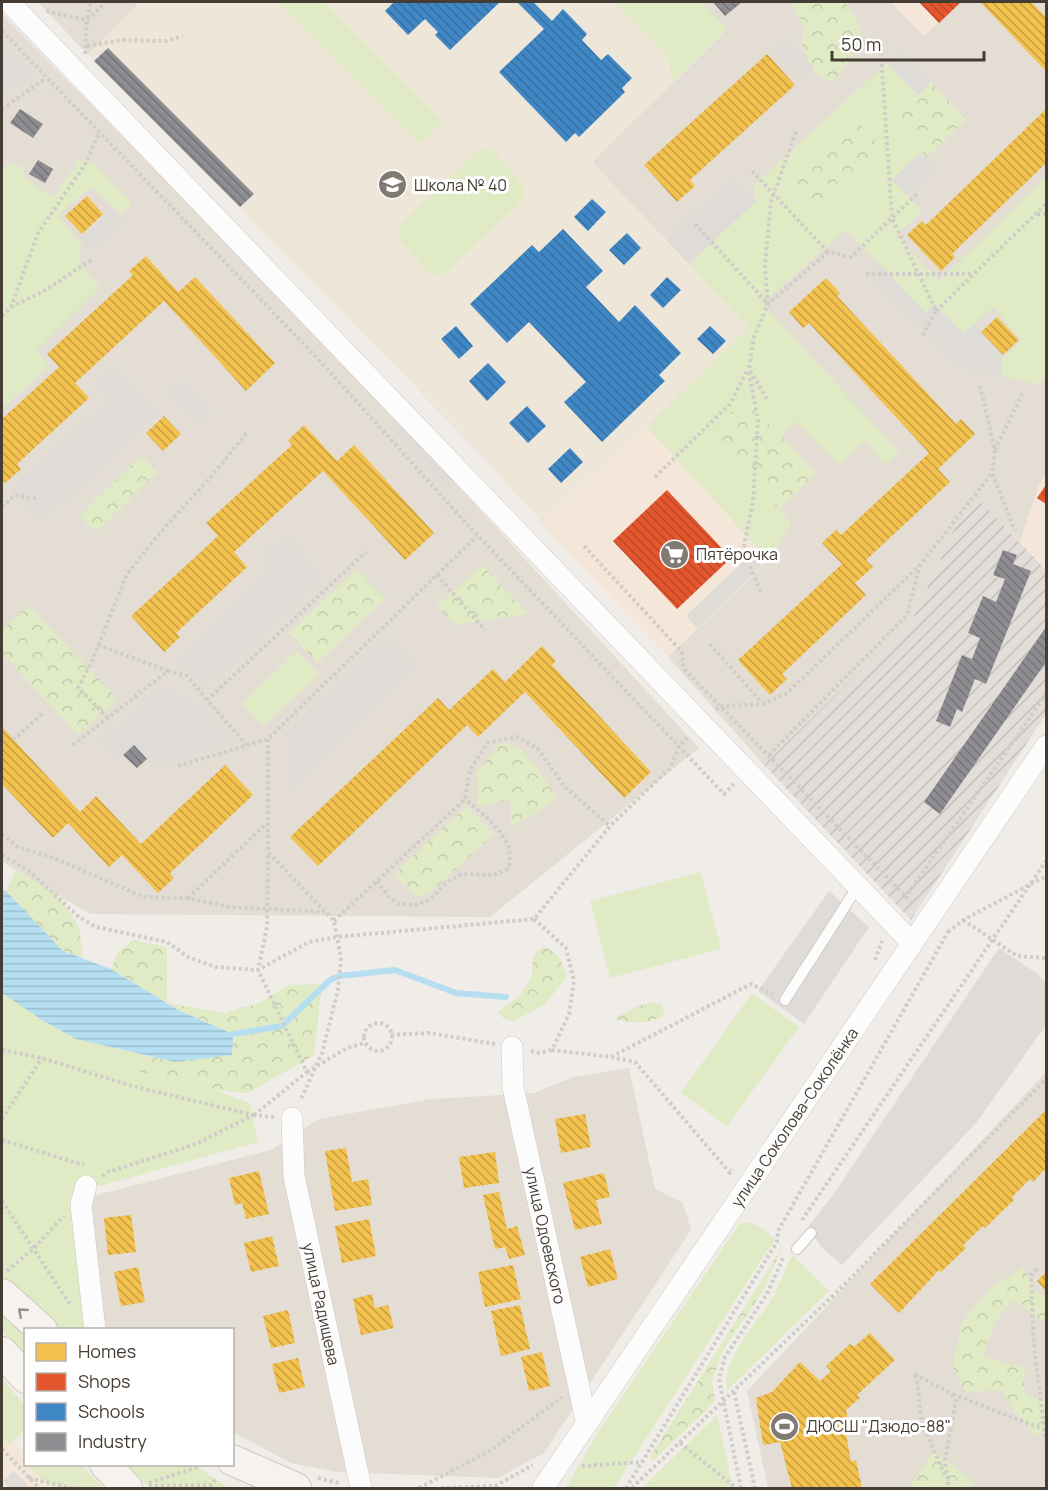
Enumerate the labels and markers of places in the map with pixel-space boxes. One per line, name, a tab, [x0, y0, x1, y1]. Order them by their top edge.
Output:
school or university icon: Школа № 40	[377, 169, 409, 201]
place label: Школа № 40	[414, 174, 507, 196]
supermarket icon: Пятёрочка	[659, 538, 691, 570]
place label: Пятёрочка	[696, 543, 778, 565]
sports icon: ДЮСШ "Дзюдо-88"	[769, 1410, 801, 1442]
place label: ДЮСШ "Дзюдо-88"	[806, 1415, 951, 1437]

